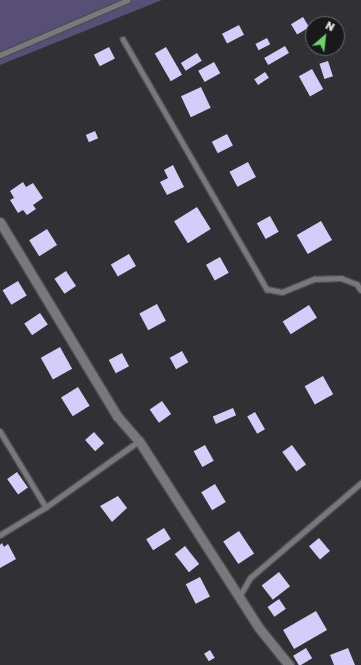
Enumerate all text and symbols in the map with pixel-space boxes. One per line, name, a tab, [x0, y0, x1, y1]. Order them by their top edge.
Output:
north arrow	[305, 16, 345, 56]
text: N	[324, 18, 337, 34]

